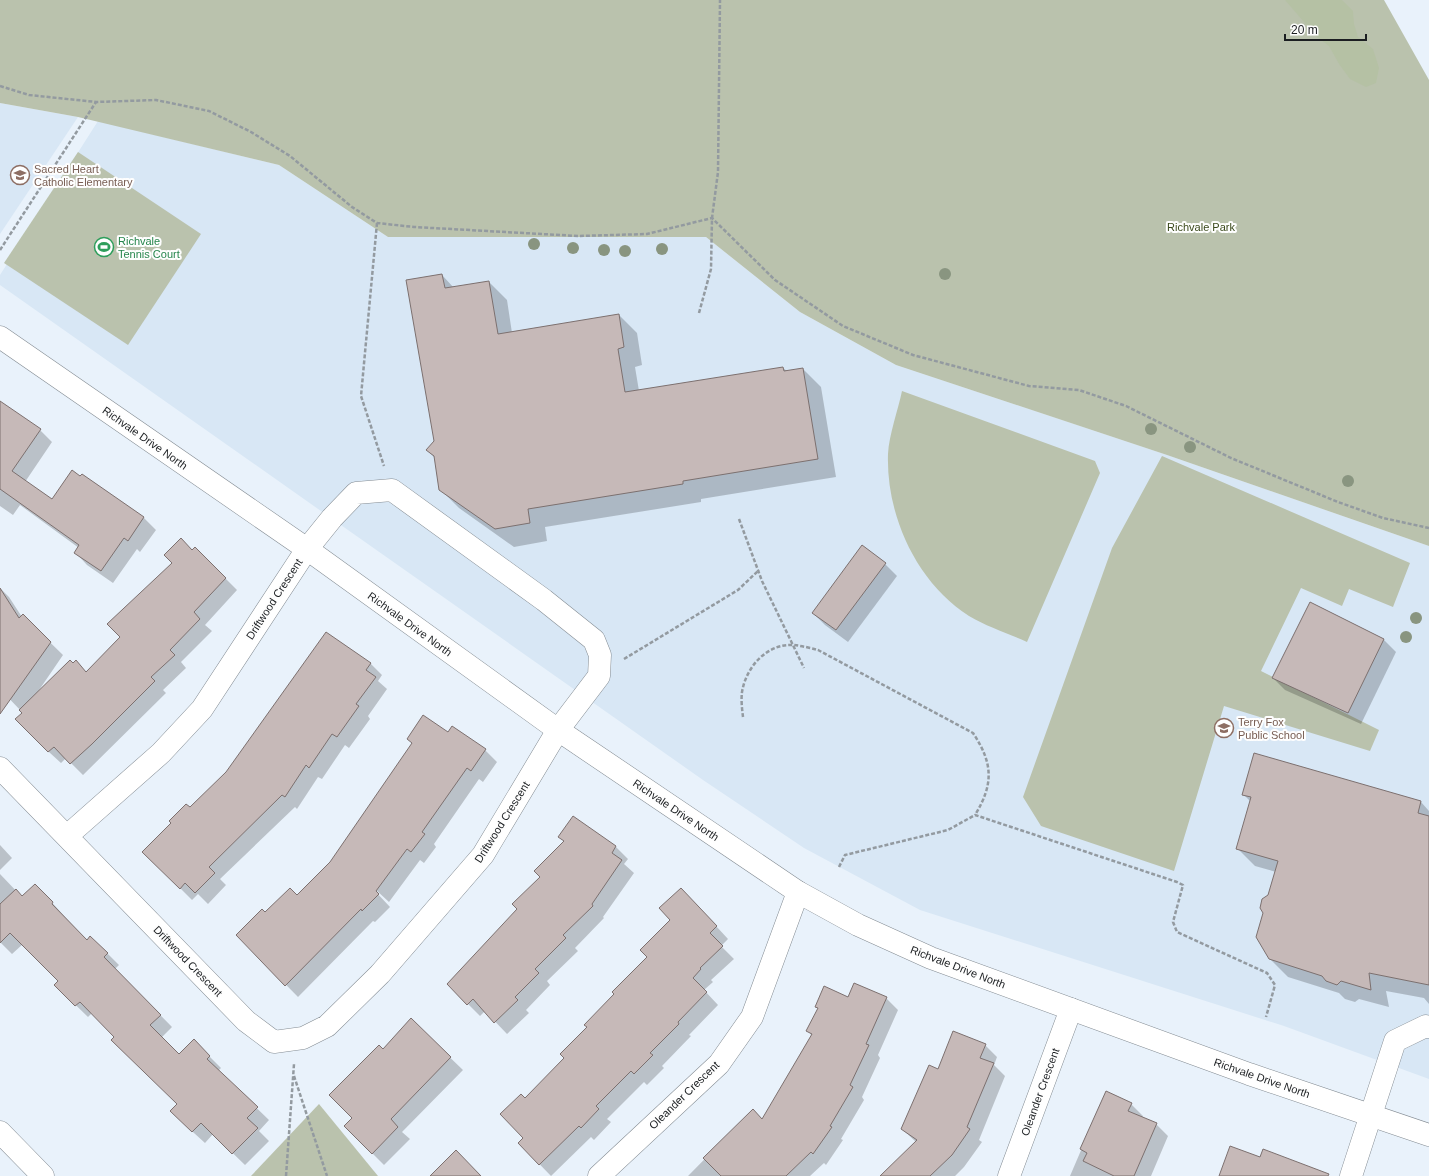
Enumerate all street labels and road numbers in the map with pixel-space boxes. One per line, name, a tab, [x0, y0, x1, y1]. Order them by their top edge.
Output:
street label: Richvale Drive North	[100, 404, 190, 472]
street label: Driftwood Crescent	[243, 557, 305, 641]
street label: Richvale Drive North	[366, 589, 454, 659]
street label: Richvale Drive North	[631, 777, 721, 843]
street label: Driftwood Crescent	[472, 779, 532, 865]
street label: Driftwood Crescent	[151, 923, 225, 999]
street label: Richvale Drive North	[909, 943, 1007, 991]
street label: Oleander Crescent	[1019, 1047, 1061, 1137]
street label: Richvale Drive North	[1212, 1056, 1312, 1100]
street label: Oleander Crescent	[647, 1059, 721, 1131]

